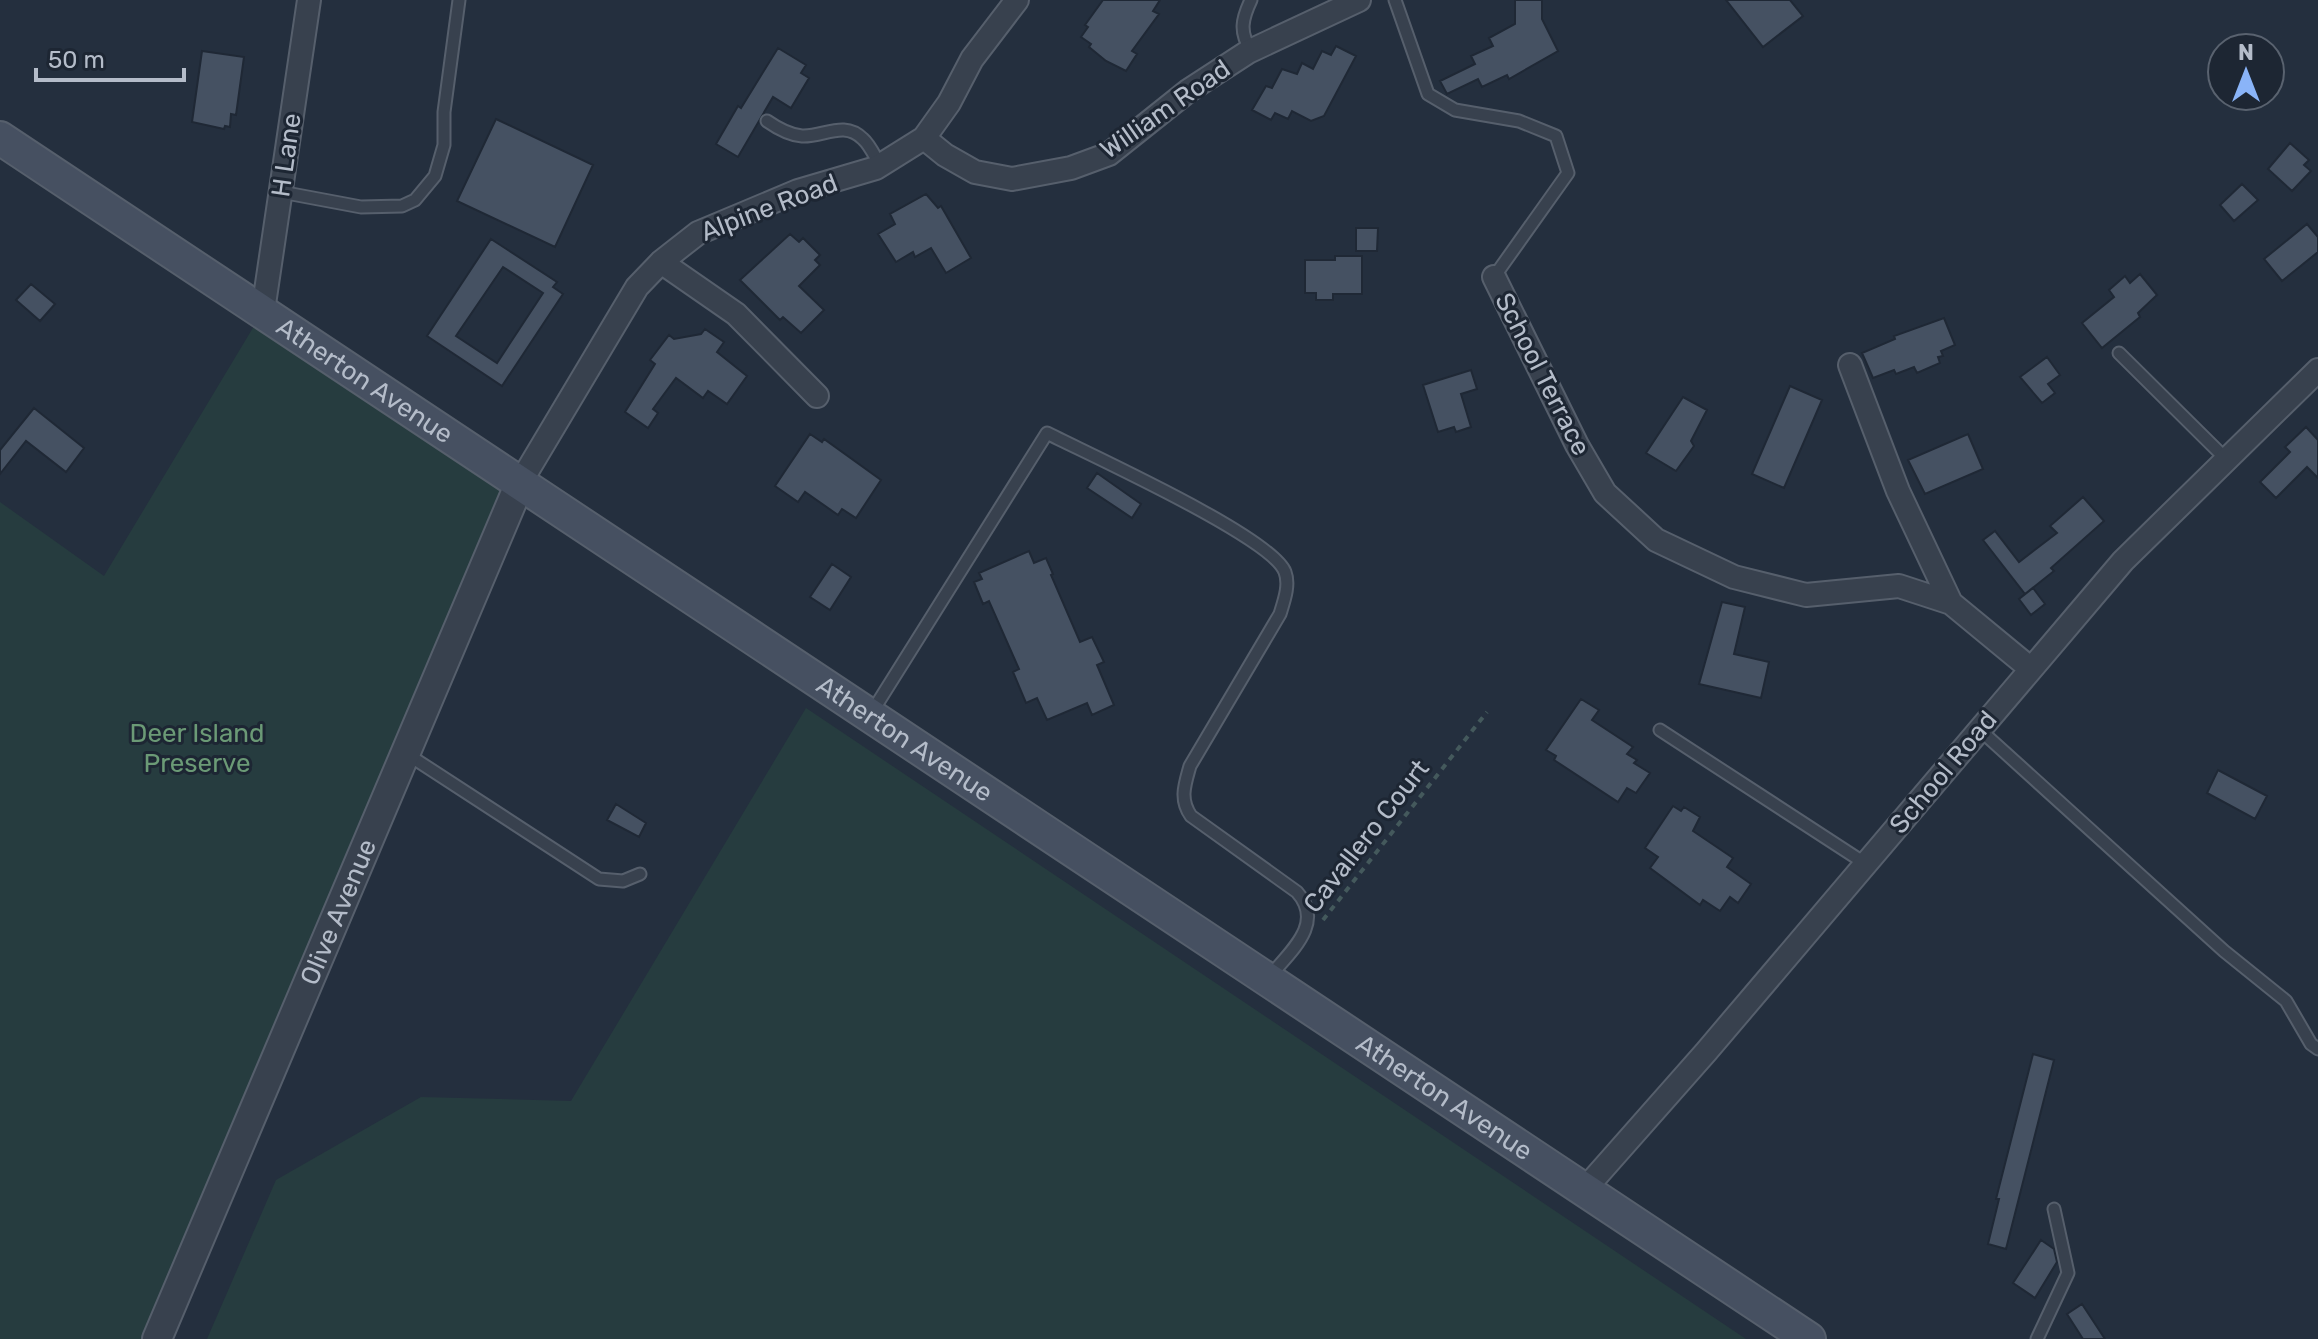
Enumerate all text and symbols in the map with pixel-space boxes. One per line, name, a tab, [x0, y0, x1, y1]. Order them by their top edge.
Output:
scale bar	[36, 32, 184, 82]
north arrow	[2206, 32, 2286, 112]
text: N	[2238, 39, 2254, 66]
text: 50 m	[48, 46, 105, 74]
street label: William Road	[1094, 53, 1236, 166]
street label: H Lane	[265, 111, 308, 199]
street label: Alpine Road	[696, 167, 842, 248]
street label: School Terrace	[1488, 288, 1597, 461]
street label: Atherton Avenue	[271, 311, 459, 450]
street label: Atherton Avenue	[811, 670, 998, 809]
street label: School Road	[1883, 705, 2004, 840]
park label: Deer Island Preserve	[130, 718, 264, 779]
street label: Cavallero Court	[1297, 754, 1436, 919]
street label: Olive Avenue	[294, 834, 383, 990]
street label: Atherton Avenue	[1350, 1028, 1538, 1167]

